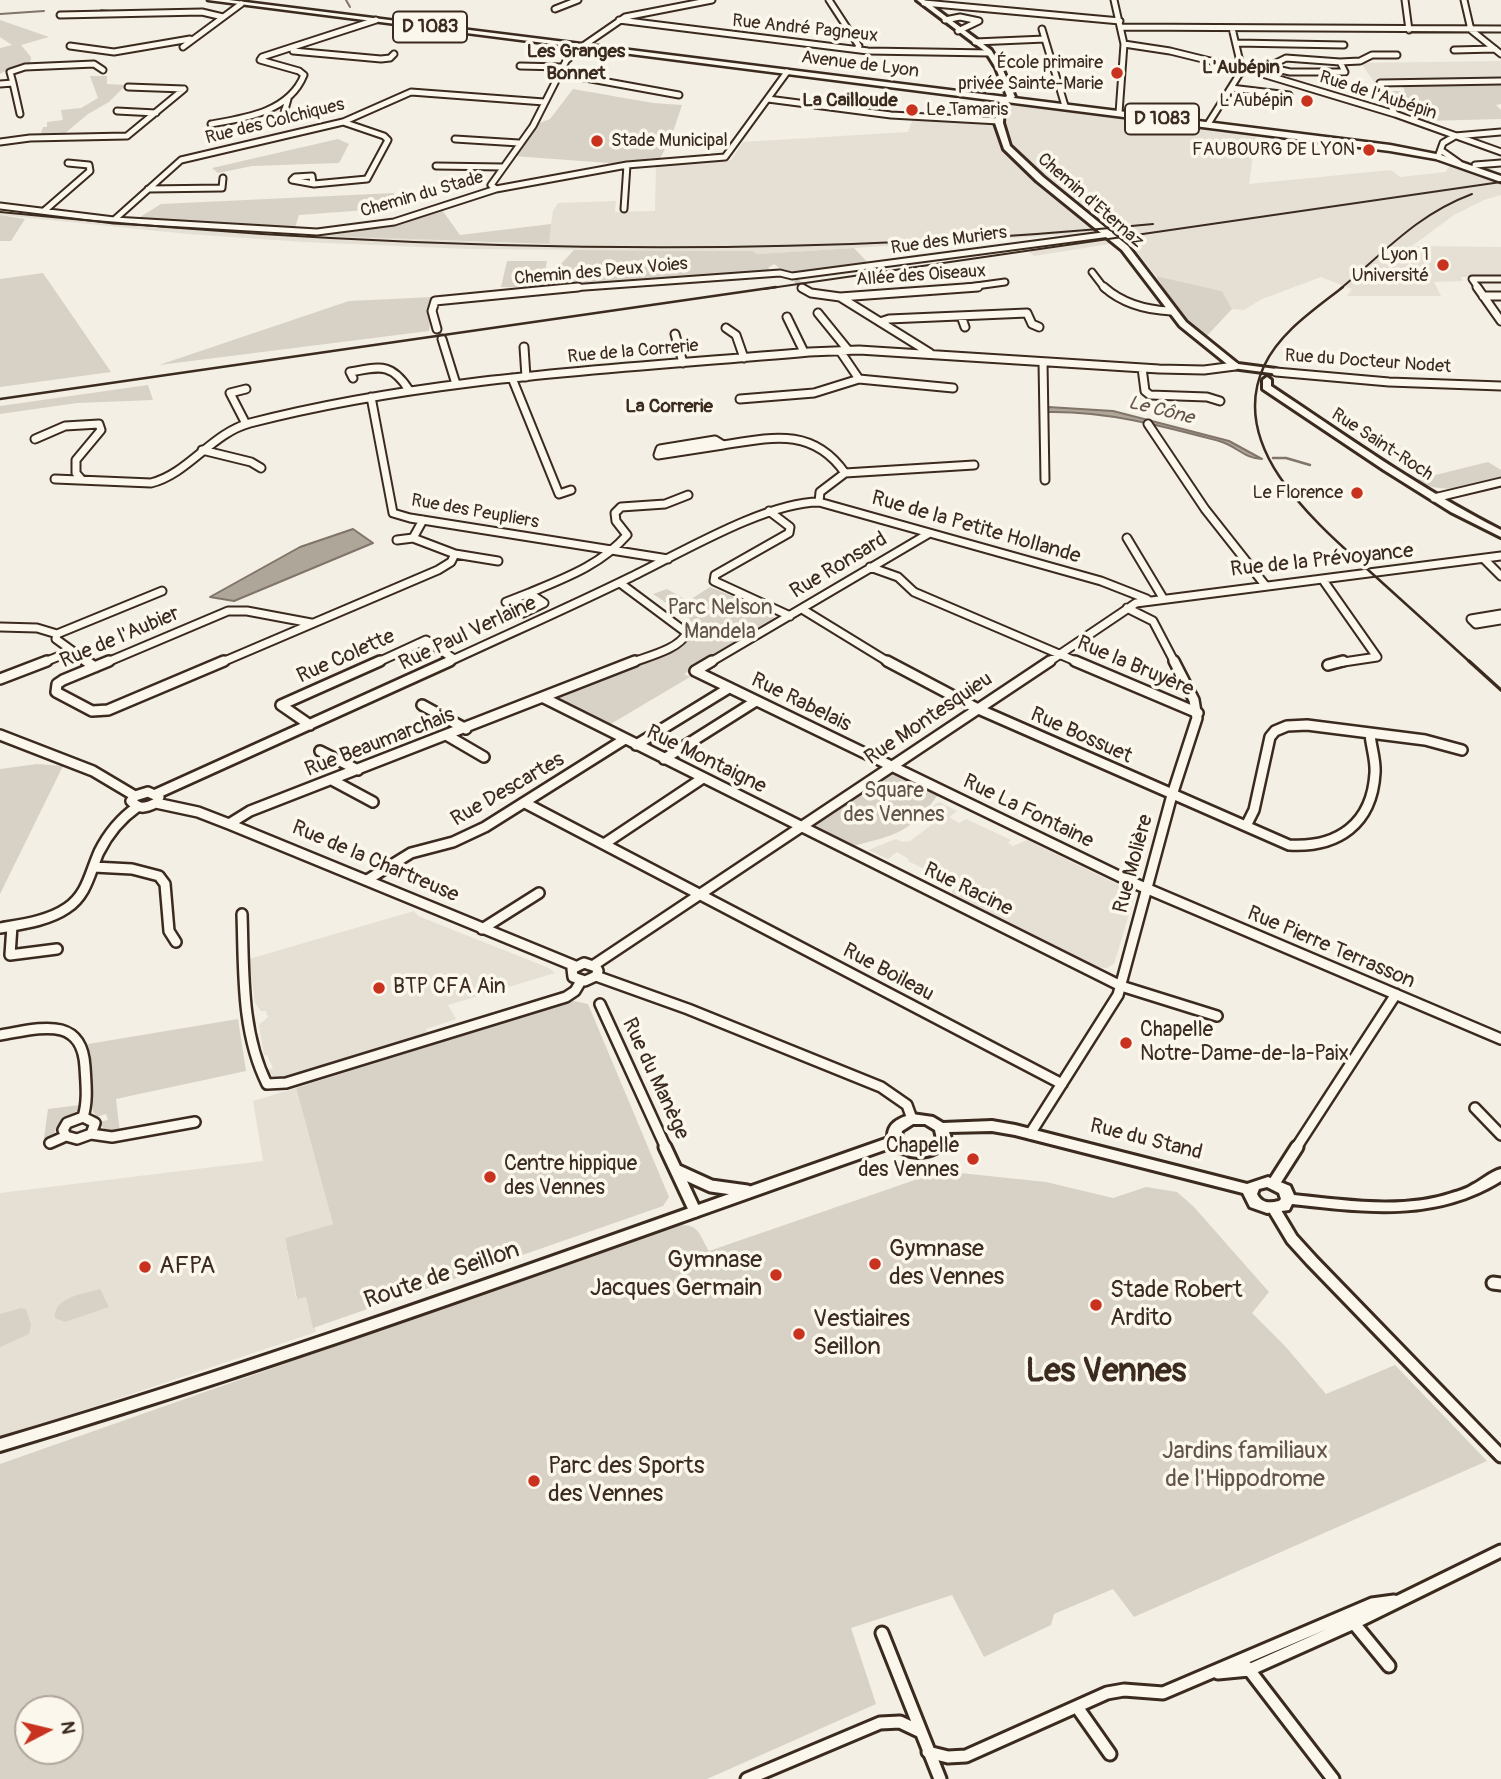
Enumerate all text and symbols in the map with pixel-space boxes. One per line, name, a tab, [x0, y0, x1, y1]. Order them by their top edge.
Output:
street label: Rue André Pagneux	[731, 11, 879, 47]
road number: D 1083	[393, 12, 467, 42]
district label: Les Granges Bonnet	[527, 41, 625, 85]
street label: Avenue de Lyon	[800, 47, 920, 83]
place label: École primaire privée Sainte-Marie	[958, 52, 1103, 94]
district label: L'Aubépin	[1202, 57, 1280, 79]
marker: École primaire privée Sainte-Marie	[1109, 65, 1125, 81]
street label: Rue de l'Aubépin	[1317, 67, 1439, 125]
district label: La Cailloude	[802, 90, 898, 112]
place label: L'Aubépin	[1219, 90, 1293, 112]
marker: L'Aubépin	[1299, 93, 1315, 109]
street label: Rue des Colchiques	[203, 94, 347, 150]
place label: Le Tamaris	[926, 99, 1008, 121]
marker: Le Tamaris	[904, 102, 920, 118]
road number: D 1083	[1125, 104, 1199, 134]
place label: Stade Municipal	[611, 130, 728, 152]
marker: Stade Municipal	[589, 133, 605, 149]
place label: FAUBOURG DE LYON	[1192, 139, 1355, 161]
marker: FAUBOURG DE LYON	[1361, 142, 1377, 158]
street label: Chemin d'Eternaz	[1033, 149, 1147, 253]
street label: Chemin du Stade	[358, 167, 486, 223]
street label: Rue des Muriers	[890, 222, 1008, 260]
place label: Lyon 1 Université	[1352, 244, 1429, 286]
street label: Chemin des Deux Voies	[513, 254, 689, 290]
marker: Lyon 1 Université	[1435, 257, 1451, 273]
street label: Allée des Oiseaux	[855, 261, 987, 291]
street label: Rue de la Correrie	[567, 336, 699, 368]
street label: Rue du Docteur Nodet	[1284, 345, 1452, 379]
water label: Le Cône	[1126, 392, 1196, 430]
district label: La Correrie	[625, 396, 713, 418]
street label: Rue Saint-Roch	[1327, 404, 1437, 486]
place label: Le Florence	[1252, 482, 1343, 504]
marker: Le Florence	[1349, 485, 1365, 501]
street label: Rue de la Petite Hollande	[869, 486, 1083, 570]
street label: Rue des Peupliers	[409, 490, 541, 534]
street label: Rue Ronsard	[786, 527, 892, 605]
street label: Rue de la Prévoyance	[1229, 539, 1415, 583]
street label: Rue Paul Verlaine	[395, 591, 541, 677]
park label: Parc Nelson Mandela	[667, 596, 773, 646]
street label: Rue de l'Aubier	[56, 602, 184, 674]
street label: Rue Colette	[293, 624, 399, 690]
street label: Rue la Bruyère	[1073, 631, 1197, 703]
street label: Rue Montesquieu	[860, 667, 998, 771]
street label: Rue Rabelais	[747, 668, 855, 738]
street label: Rue Bossuet	[1026, 702, 1136, 770]
street label: Rue Beaumarchais	[302, 703, 458, 783]
street label: Rue Montaigne	[642, 720, 770, 800]
street label: Rue Descartes	[447, 747, 569, 833]
street label: Rue La Fontaine	[959, 770, 1097, 854]
park label: Square des Vennes	[844, 779, 944, 829]
street label: Rue Molière	[1109, 812, 1159, 916]
street label: Rue de la Chartreuse	[288, 816, 462, 908]
street label: Rue Racine	[919, 858, 1017, 922]
street label: Rue Pierre Terrasson	[1243, 901, 1419, 995]
street label: Rue Boileau	[838, 938, 938, 1008]
place label: BTP CFA Ain	[393, 975, 506, 1001]
marker: BTP CFA Ain	[371, 980, 387, 996]
street label: Rue du Manège	[616, 1014, 694, 1144]
place label: Chapelle Notre-Dame-de-la-Paix	[1140, 1018, 1349, 1068]
marker: Chapelle Notre-Dame-de-la-Paix	[1118, 1035, 1134, 1051]
street label: Rue du Stand	[1087, 1114, 1205, 1166]
place label: Chapelle des Vennes	[858, 1134, 959, 1184]
marker: Chapelle des Vennes	[965, 1151, 981, 1167]
place label: Centre hippique des Vennes	[504, 1152, 637, 1202]
marker: Centre hippique des Vennes	[482, 1169, 498, 1185]
street label: Route de Seillon	[361, 1236, 523, 1316]
place label: Gymnase des Vennes	[889, 1236, 1004, 1292]
place label: Gymnase Jacques Germain	[590, 1247, 762, 1303]
place label: AFPA	[159, 1253, 215, 1281]
marker: Gymnase des Vennes	[867, 1256, 883, 1272]
marker: AFPA	[137, 1259, 153, 1275]
marker: Gymnase Jacques Germain	[768, 1267, 784, 1283]
place label: Stade Robert Ardito	[1110, 1277, 1243, 1333]
marker: Stade Robert Ardito	[1088, 1297, 1104, 1313]
place label: Vestiaires Seillon	[813, 1306, 910, 1362]
marker: Vestiaires Seillon	[791, 1326, 807, 1342]
district label: Les Vennes	[1026, 1353, 1186, 1393]
park label: Jardins familiaux de l'Hippodrome	[1162, 1438, 1328, 1494]
place label: Parc des Sports des Vennes	[548, 1453, 704, 1509]
marker: Parc des Sports des Vennes	[526, 1473, 542, 1489]
north arrow	[14, 1695, 84, 1765]
text: N	[55, 1720, 81, 1736]

